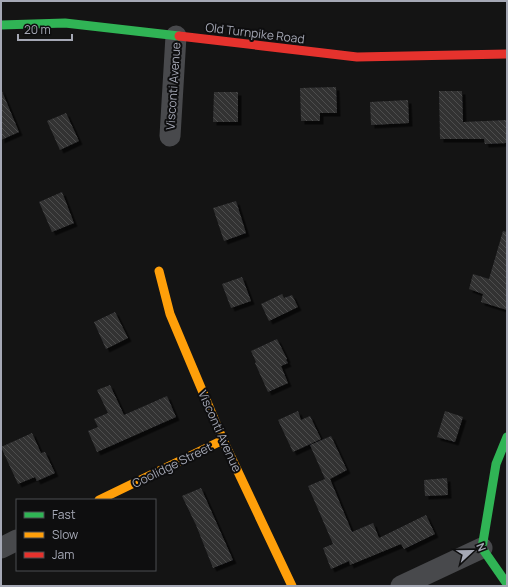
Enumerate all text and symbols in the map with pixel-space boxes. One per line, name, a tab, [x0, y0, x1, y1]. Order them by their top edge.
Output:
scale bar	[18, 16, 72, 42]
street label: Old Turnpike Road	[204, 18, 306, 48]
text: 20 m	[24, 21, 51, 38]
street label: Visconti Avenue	[161, 42, 185, 130]
street label: Visconti Avenue	[194, 387, 246, 475]
street label: Coolidge Street	[129, 438, 215, 492]
legend	[16, 499, 156, 571]
text: Fast	[52, 506, 76, 523]
text: Slow	[52, 526, 78, 543]
north arrow	[452, 531, 492, 571]
text: N	[473, 541, 490, 554]
text: Jam	[52, 546, 74, 563]

